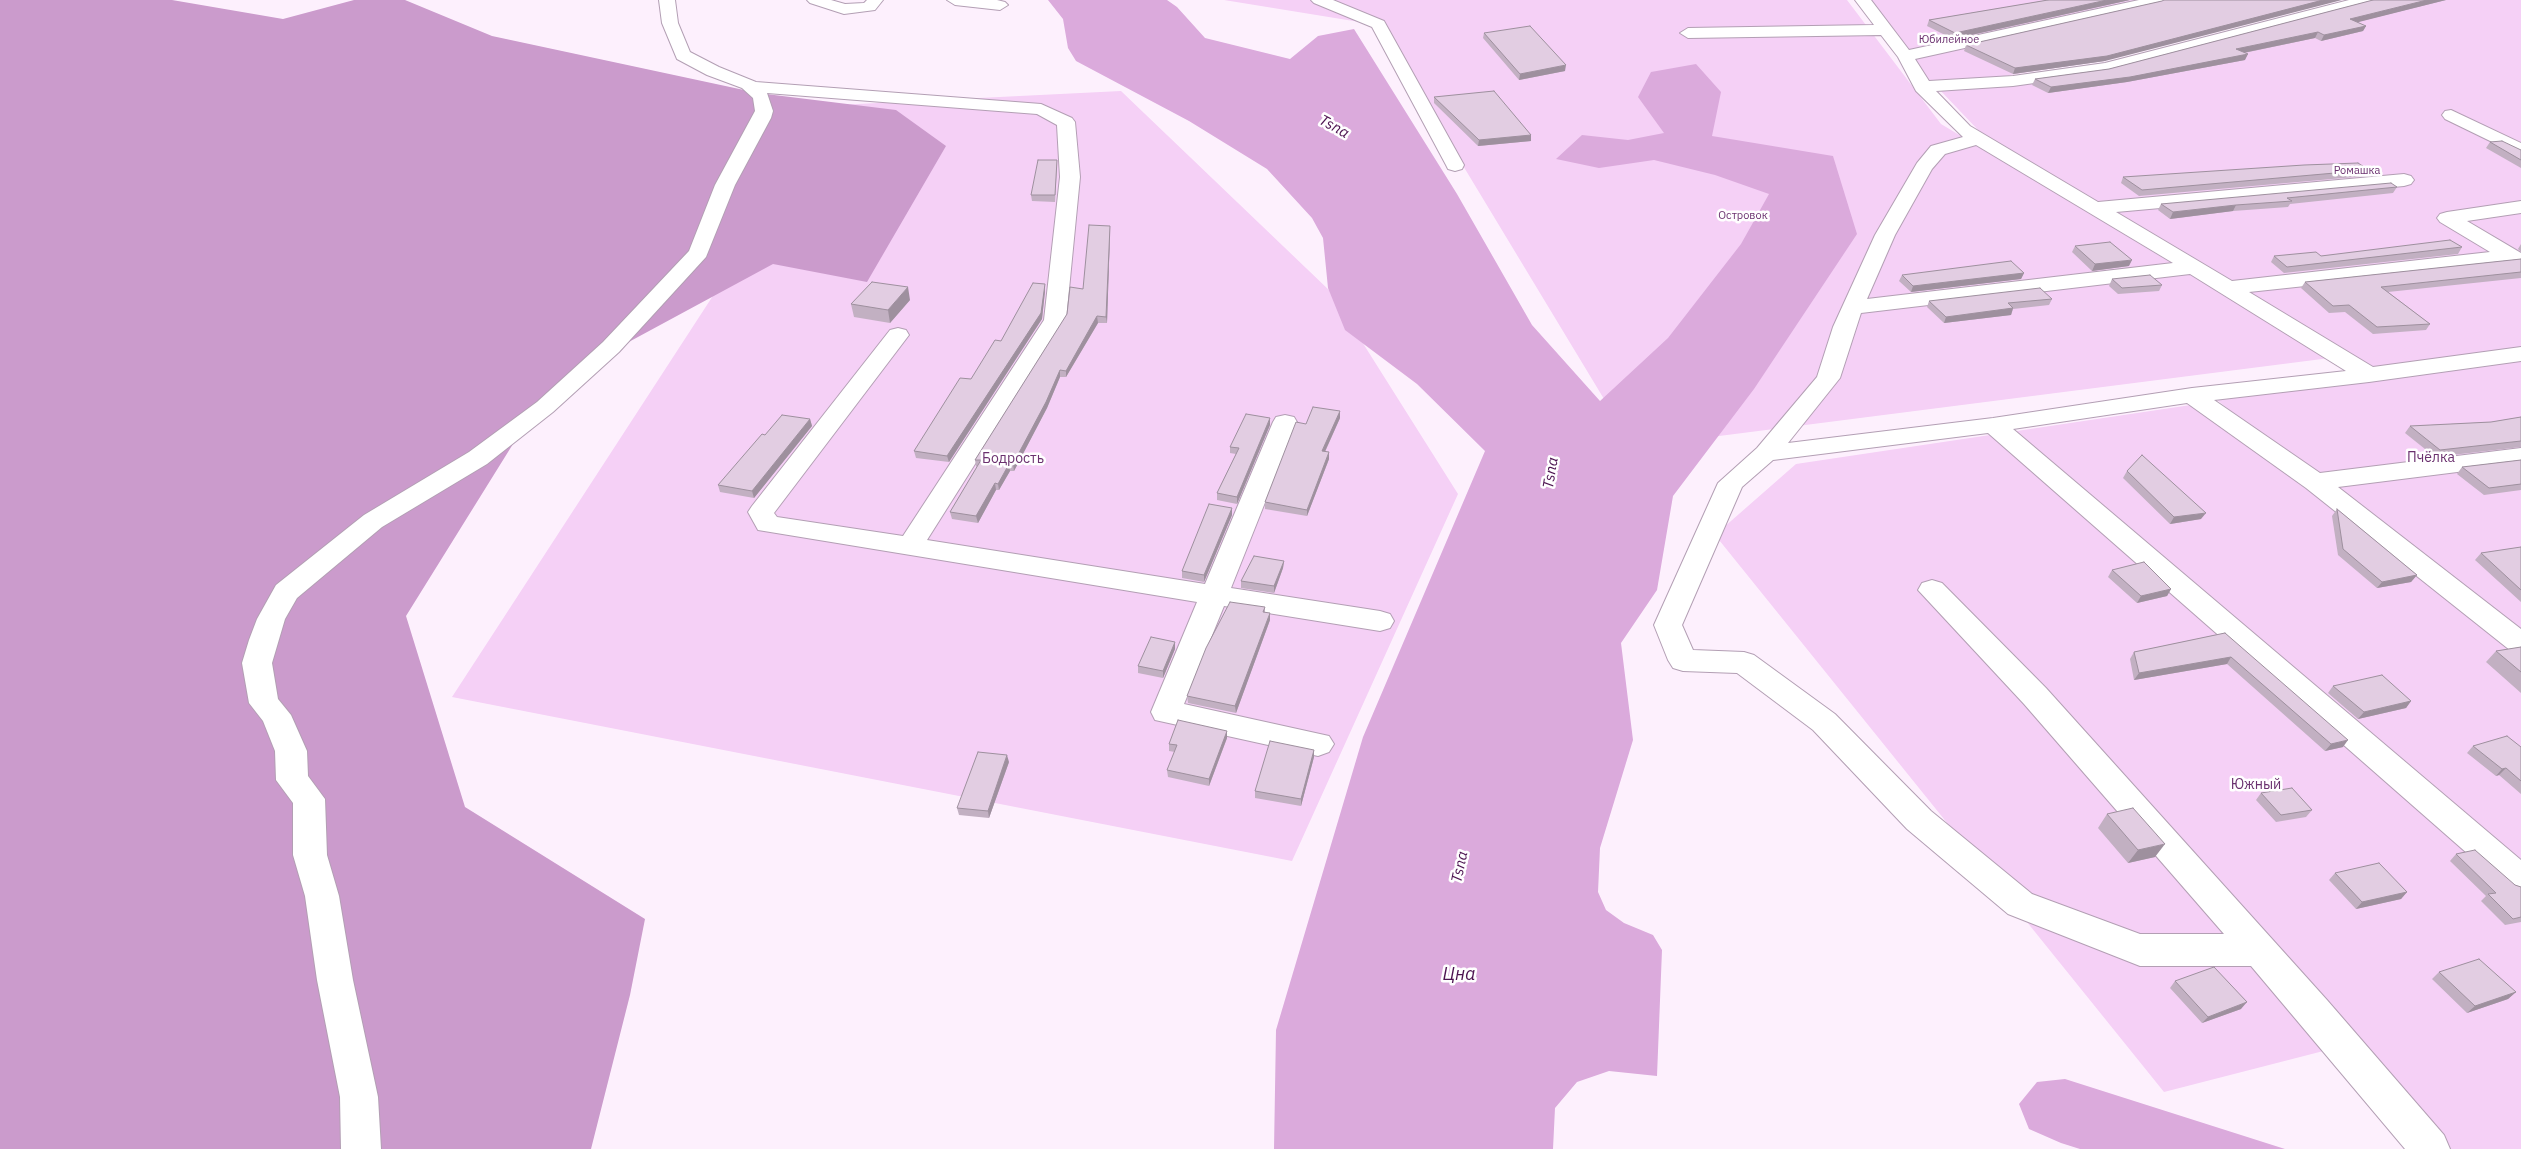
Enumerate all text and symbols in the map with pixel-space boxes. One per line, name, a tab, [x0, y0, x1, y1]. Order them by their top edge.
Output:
park label: Юбилейное	[1919, 33, 1979, 47]
water label: Tsna	[1316, 111, 1352, 143]
park label: Ромашка	[2334, 164, 2380, 178]
park label: Островок	[1718, 209, 1768, 223]
park label: Пчёлка	[2407, 450, 2455, 466]
park label: Бодрость	[982, 451, 1044, 467]
water label: Tsna	[1540, 456, 1562, 490]
park label: Южный	[2231, 777, 2281, 793]
water label: Tsna	[1448, 850, 1472, 884]
water label: Цна	[1442, 964, 1476, 986]

